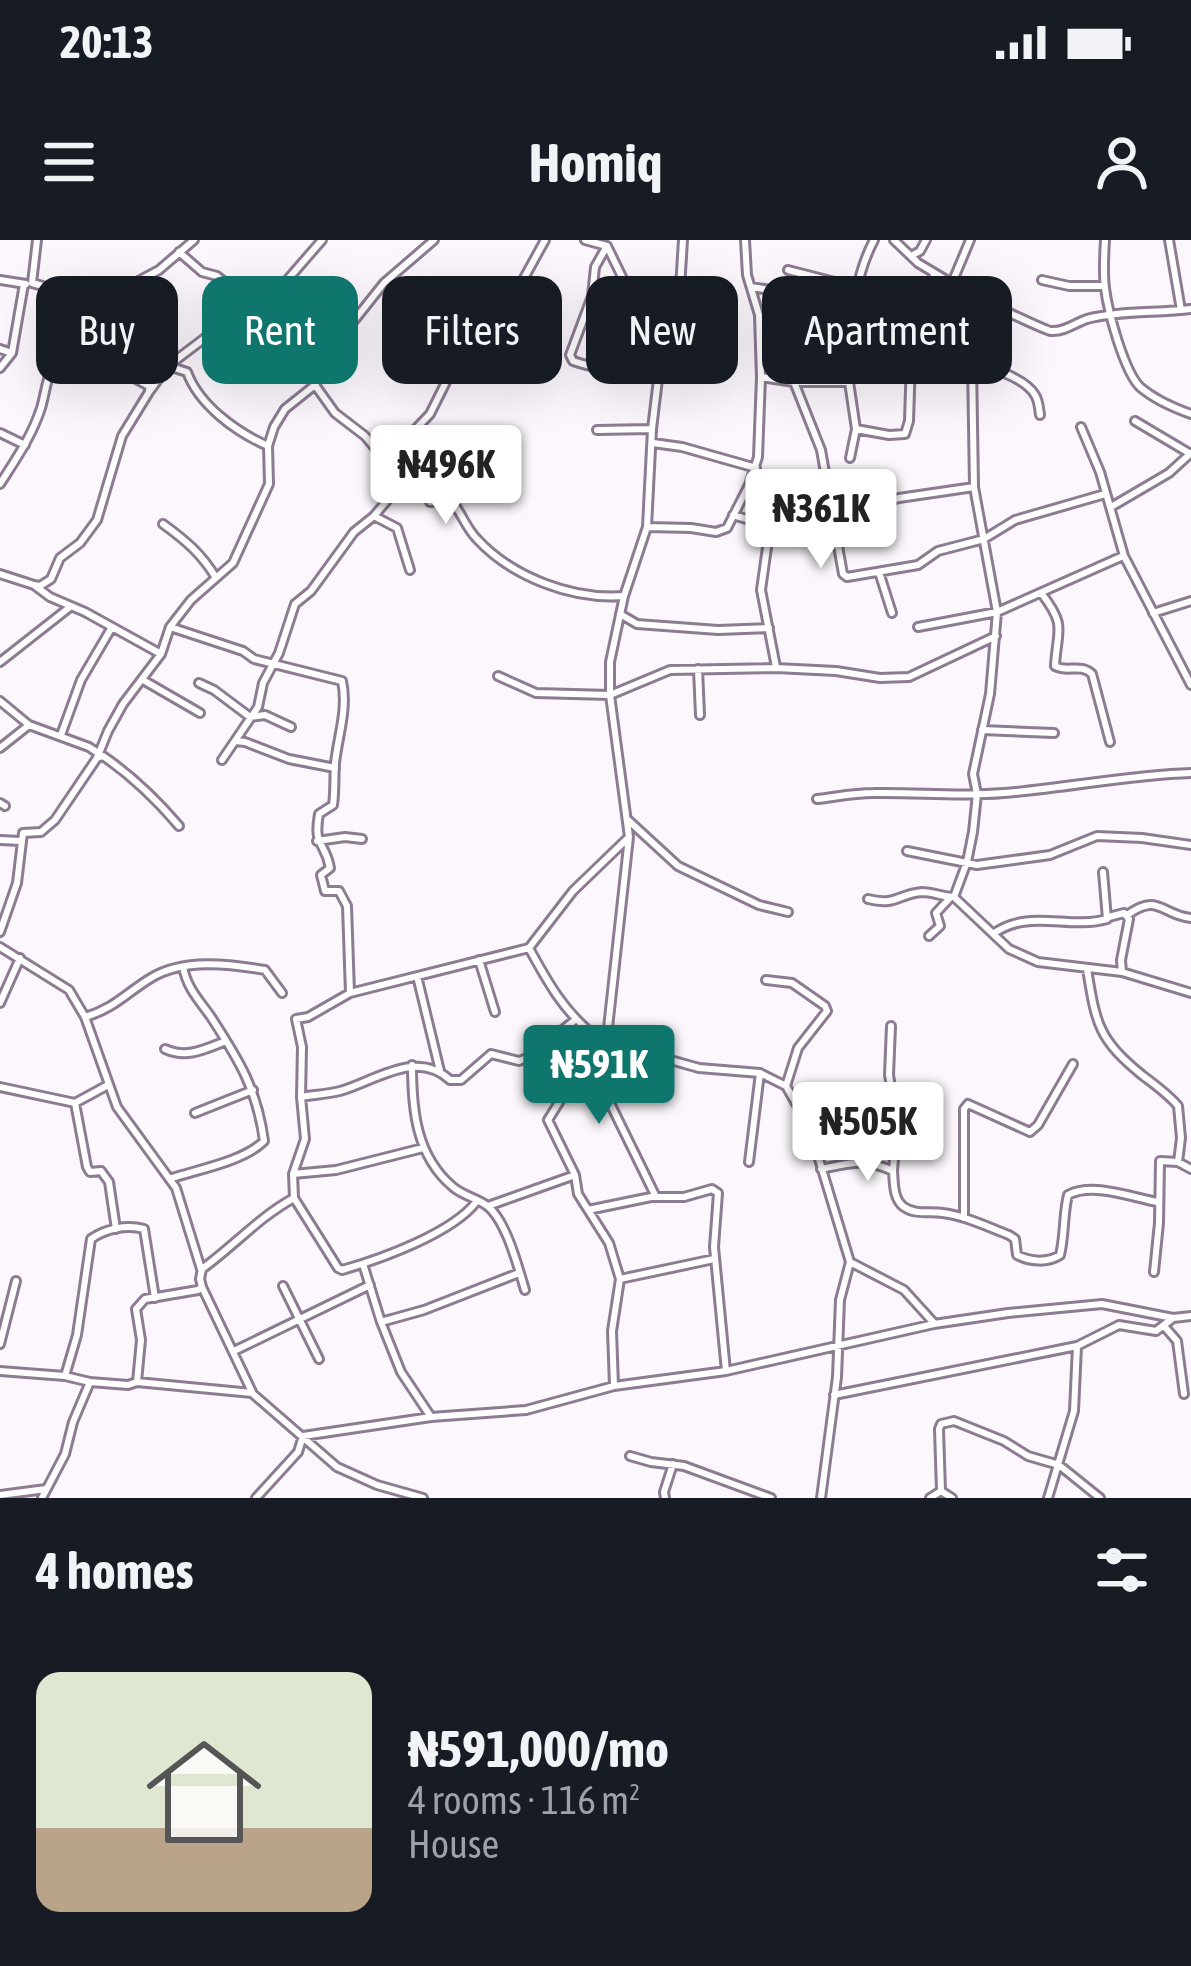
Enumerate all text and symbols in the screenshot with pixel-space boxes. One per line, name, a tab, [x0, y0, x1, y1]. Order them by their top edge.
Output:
text: 20:13	[60, 16, 154, 68]
icon: menu	[36, 129, 102, 195]
icon: person	[1089, 129, 1155, 195]
text: Homiq	[529, 132, 662, 193]
chip: Buy	[36, 276, 178, 384]
chip: Rent	[202, 276, 358, 384]
chip: Filters	[382, 276, 562, 384]
chip: New	[586, 276, 738, 384]
chip: Apartment	[762, 276, 1012, 384]
pin: ₦496K	[362, 425, 530, 527]
text: ₦496K	[397, 442, 495, 486]
pin: ₦361K	[737, 469, 905, 571]
text: ₦361K	[772, 486, 870, 530]
pin: ₦591K	[515, 1025, 683, 1127]
text: ₦591K	[550, 1042, 648, 1086]
pin: ₦505K	[784, 1082, 952, 1184]
text: ₦505K	[819, 1099, 917, 1143]
icon: filters	[1089, 1537, 1155, 1603]
text: 4 homes	[36, 1541, 194, 1600]
text: ₦591,000/mo	[408, 1719, 669, 1778]
icon: home	[132, 1720, 276, 1864]
text: 4 rooms · 116 m²	[408, 1778, 640, 1822]
text: House	[408, 1822, 499, 1866]

